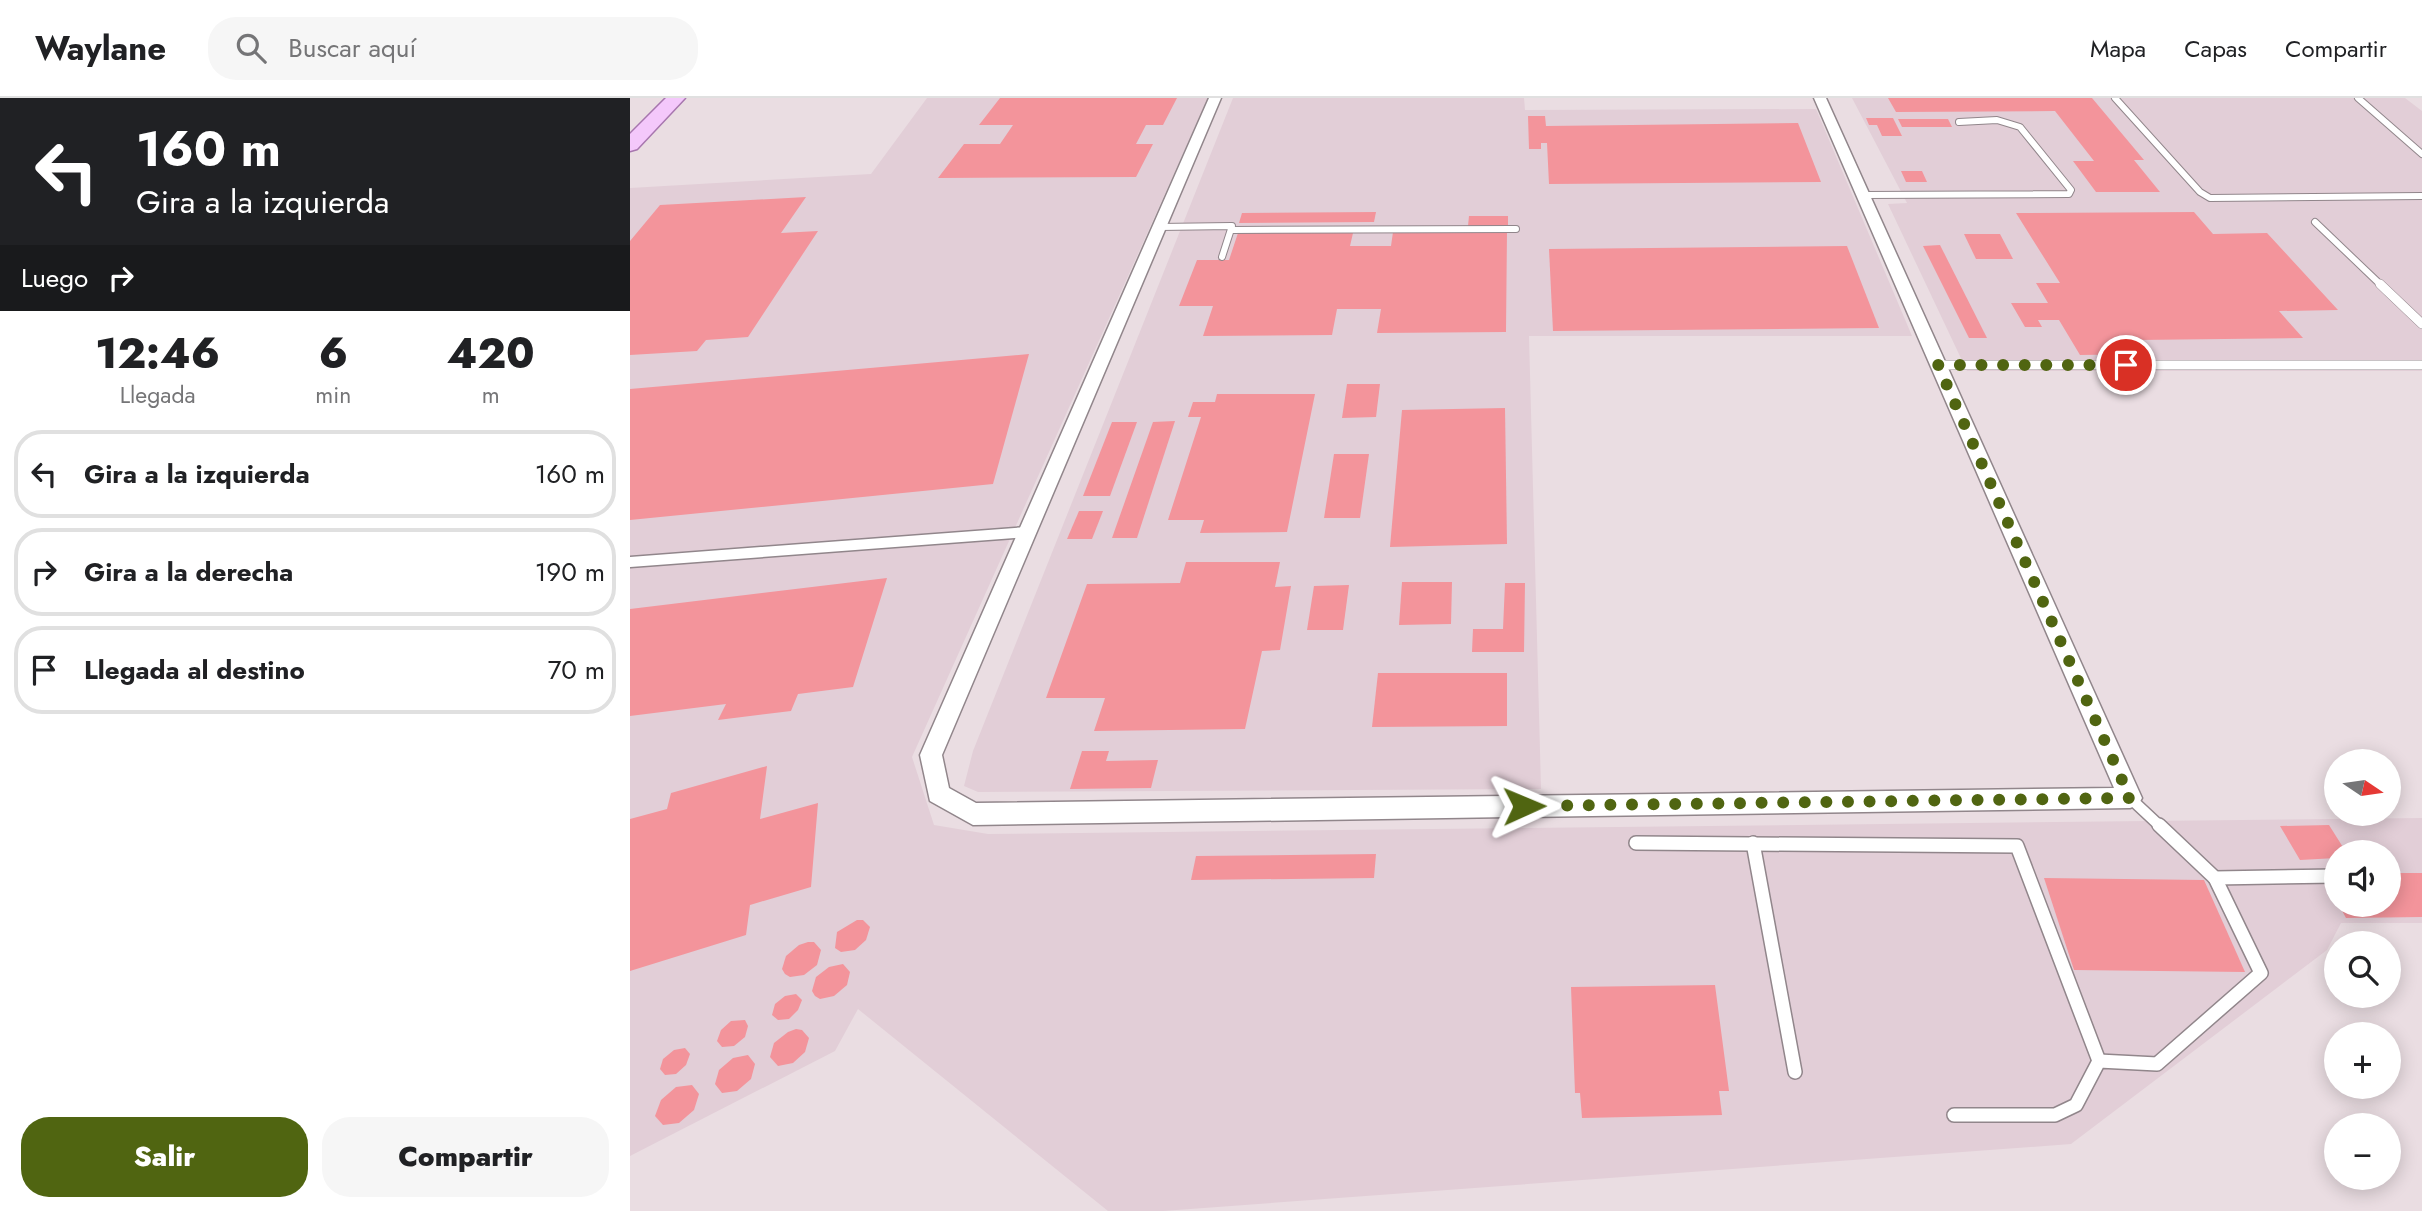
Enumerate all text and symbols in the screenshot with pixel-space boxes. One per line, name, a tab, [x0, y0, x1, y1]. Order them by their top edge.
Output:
search box	[208, 17, 698, 80]
text: Waylane	[35, 25, 166, 72]
icon: search	[232, 29, 270, 67]
text: Buscar aquí	[288, 29, 416, 67]
text: Mapa	[2090, 31, 2146, 66]
text: Capas	[2184, 31, 2247, 66]
text: Compartir	[2285, 31, 2387, 66]
text: 160 m	[136, 114, 281, 184]
icon: left	[21, 126, 112, 217]
text: Gira a la izquierda	[136, 179, 389, 225]
text: Luego	[21, 259, 88, 297]
icon: right	[102, 259, 140, 297]
text: 12:46	[95, 323, 220, 384]
text: 6	[319, 323, 348, 384]
text: 420	[447, 323, 535, 384]
pin	[2096, 335, 2156, 395]
icon: arrive	[2107, 346, 2145, 384]
text: Llegada	[120, 378, 196, 412]
text: min	[315, 378, 351, 412]
text: m	[482, 378, 500, 412]
icon: left	[25, 455, 63, 493]
text: Gira a la izquierda	[84, 455, 310, 493]
text: 160 m	[535, 455, 605, 493]
icon: right	[25, 553, 63, 591]
text: Gira a la derecha	[84, 553, 293, 591]
text: 190 m	[535, 553, 605, 591]
icon: arrive	[25, 651, 63, 689]
text: Llegada al destino	[84, 651, 305, 689]
text: 70 m	[548, 651, 605, 689]
north arrow	[2324, 749, 2401, 826]
map controls	[2324, 749, 2401, 1190]
position arrow	[1487, 769, 1561, 843]
button: sound	[2324, 840, 2401, 917]
button: search	[2324, 931, 2401, 1008]
button: +	[2324, 1022, 2401, 1099]
button: −	[2324, 1113, 2401, 1190]
button: Salir	[21, 1117, 308, 1197]
button: Compartir	[322, 1117, 609, 1197]

